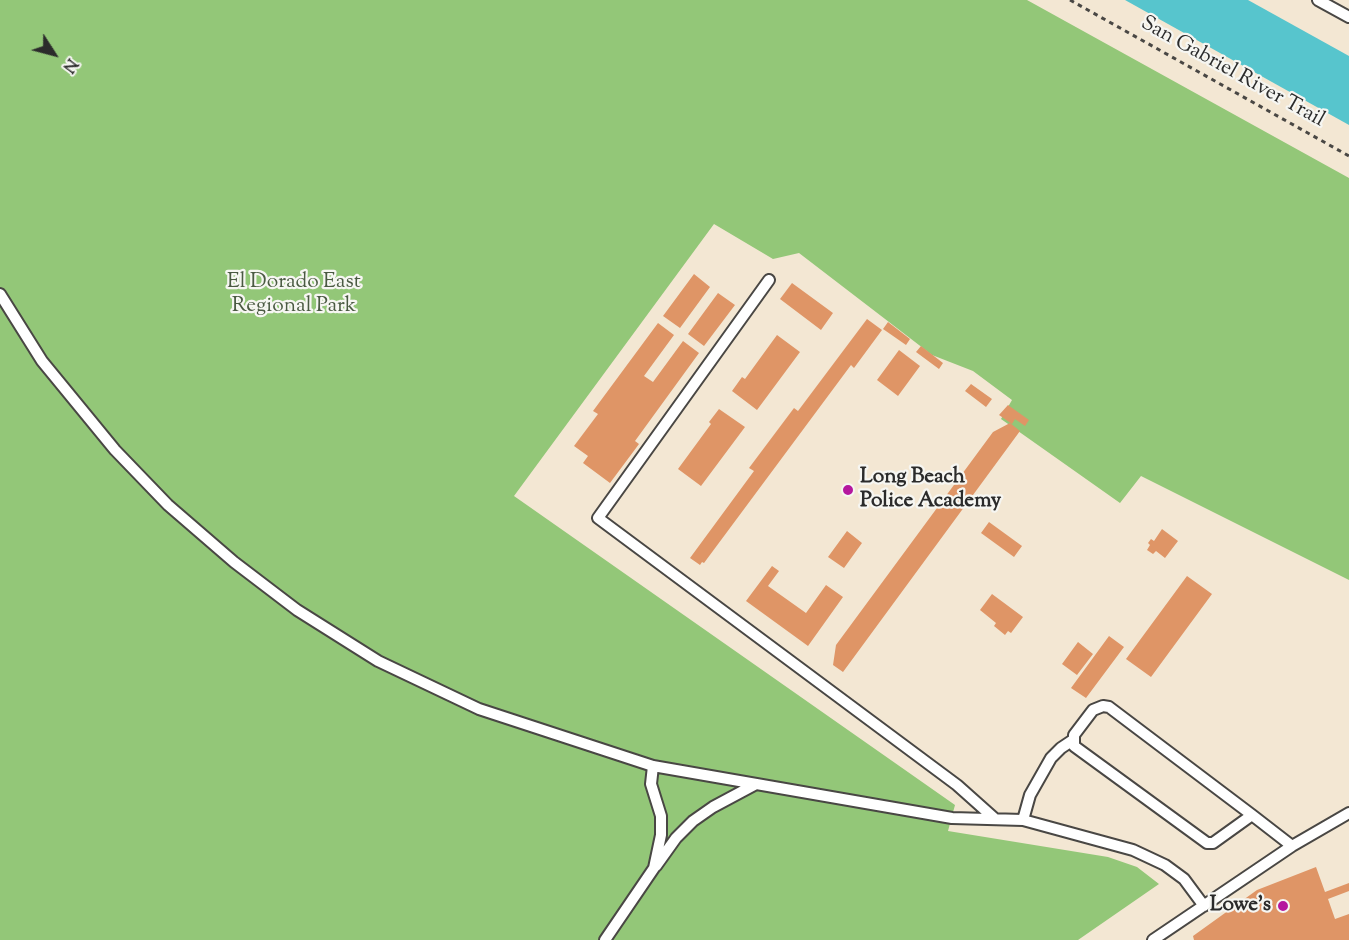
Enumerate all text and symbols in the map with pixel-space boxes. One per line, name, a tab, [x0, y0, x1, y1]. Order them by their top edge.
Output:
street label: San Gabriel River Trail	[1135, 12, 1329, 134]
north arrow	[24, 24, 84, 84]
text: N	[56, 53, 82, 77]
park label: El Dorado East Regional Park	[227, 270, 361, 320]
place label: Long Beach Police Academy	[860, 465, 1001, 515]
marker: Long Beach Police Academy	[841, 483, 855, 497]
place label: Lowe's	[1210, 893, 1271, 919]
marker: Lowe's	[1276, 899, 1290, 913]

